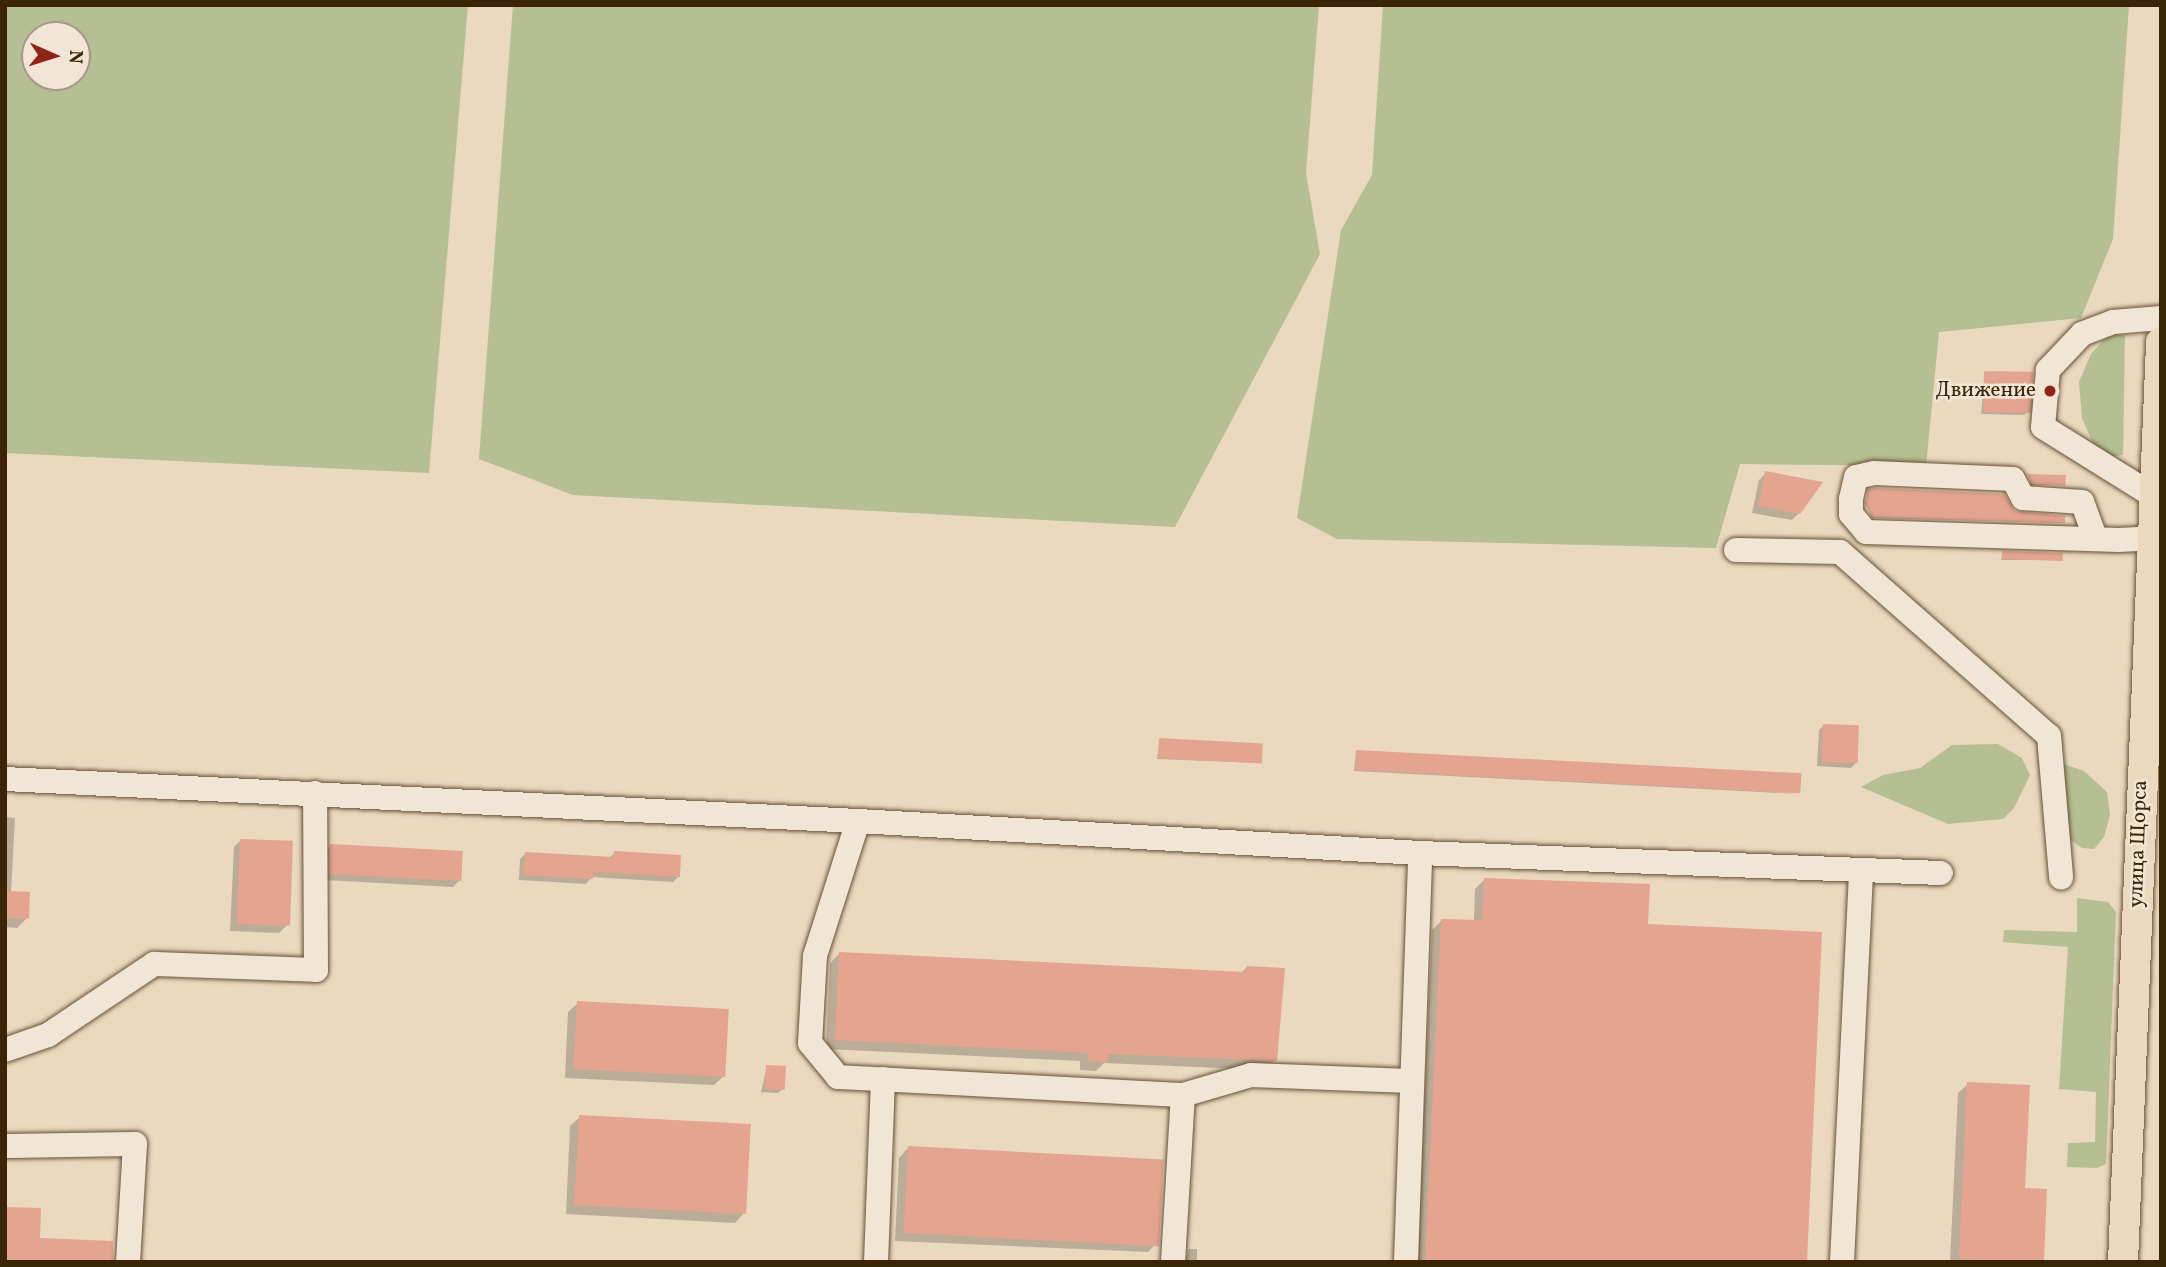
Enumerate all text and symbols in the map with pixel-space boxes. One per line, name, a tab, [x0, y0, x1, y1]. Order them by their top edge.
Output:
north arrow	[21, 21, 91, 91]
text: N	[62, 49, 88, 65]
place label: Движение	[1935, 378, 2036, 404]
marker: Движение	[2042, 383, 2058, 399]
street label: улица Щорса	[2124, 780, 2154, 908]

